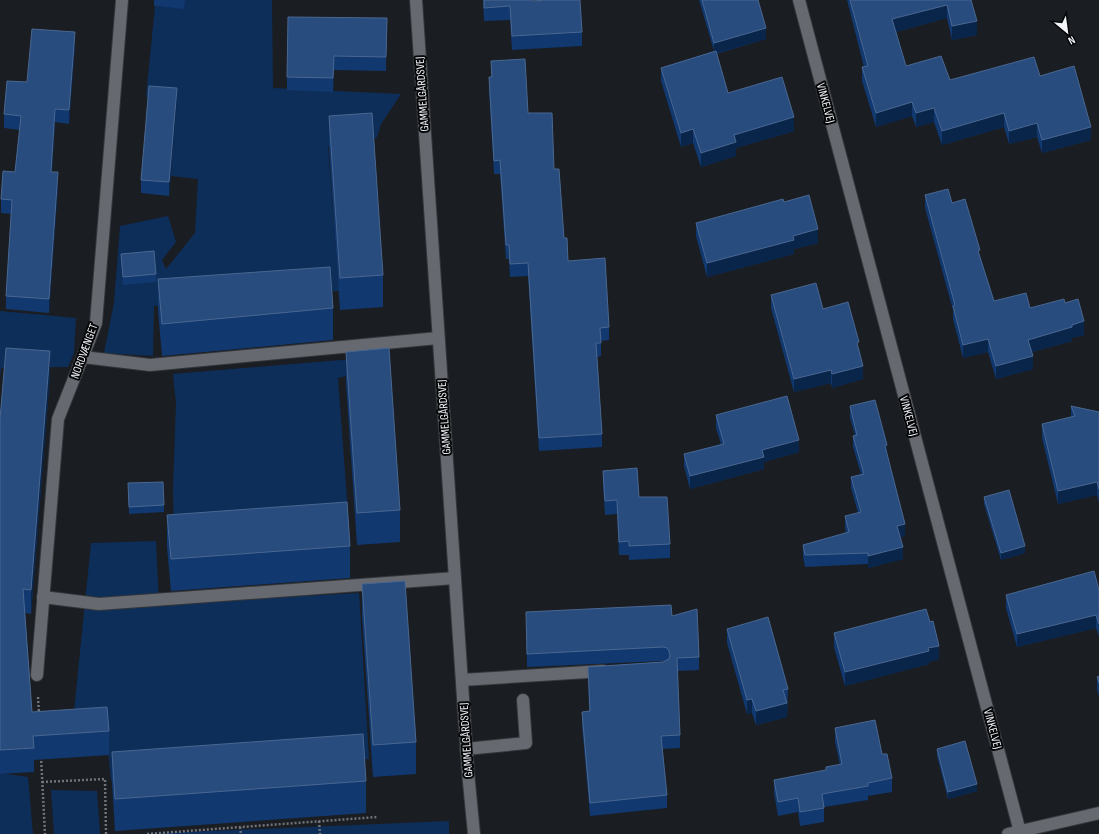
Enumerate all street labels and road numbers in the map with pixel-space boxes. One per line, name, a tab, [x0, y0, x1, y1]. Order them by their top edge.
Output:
street label: GAMMELGÅRDSVEJ	[412, 56, 433, 132]
street label: VINKELVEJ	[813, 81, 838, 125]
street label: NORDVÆNGET	[68, 321, 101, 381]
street label: GAMMELGÅRDSVEJ	[434, 379, 455, 455]
street label: VINKELVEJ	[896, 394, 921, 438]
street label: GAMMELGÅRDSVEJ	[456, 702, 477, 778]
street label: VINKELVEJ	[980, 707, 1005, 751]

